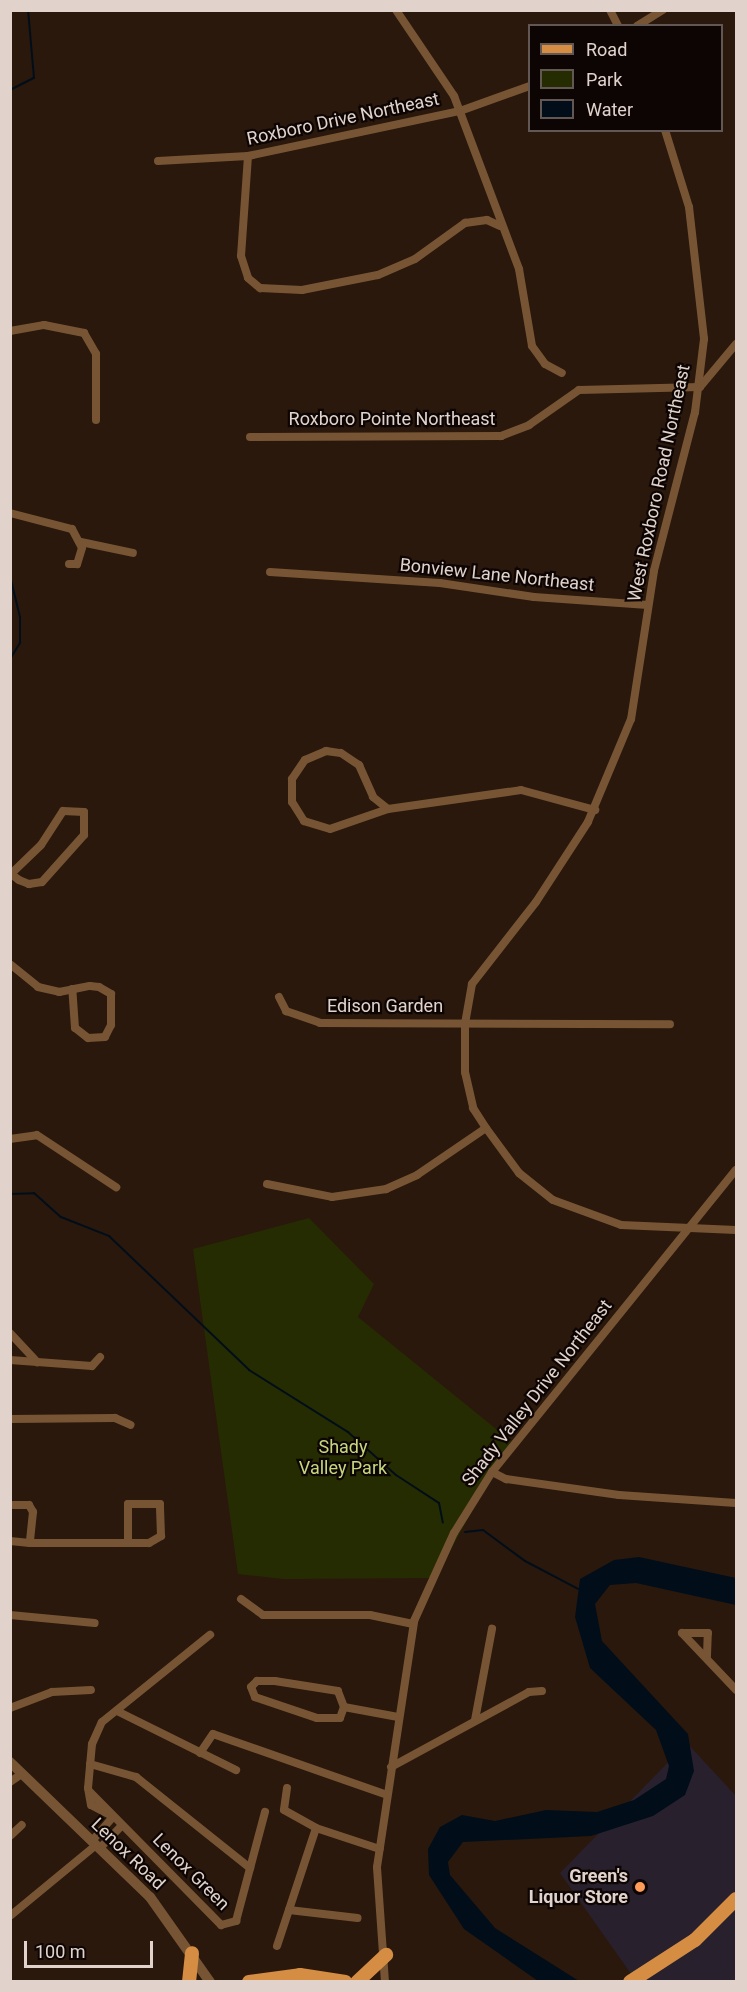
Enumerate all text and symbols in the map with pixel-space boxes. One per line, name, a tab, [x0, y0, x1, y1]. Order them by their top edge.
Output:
legend	[528, 24, 723, 132]
text: Road	[586, 39, 627, 60]
text: Park	[586, 69, 622, 90]
street label: Roxboro Drive Northeast	[245, 88, 441, 150]
text: Water	[586, 99, 633, 120]
street label: West Roxboro Road Northeast	[623, 363, 695, 603]
street label: Roxboro Pointe Northeast	[289, 408, 495, 430]
street label: Bonview Lane Northeast	[399, 554, 595, 596]
street label: Edison Garden	[327, 995, 443, 1017]
street label: Shady Valley Drive Northeast	[458, 1296, 616, 1490]
park label: Shady Valley Park	[299, 1437, 387, 1480]
street label: Lenox Road	[87, 1814, 169, 1894]
street label: Lenox Green	[148, 1829, 234, 1915]
place label: Green's Liquor Store	[529, 1866, 628, 1908]
marker: Green's Liquor Store	[633, 1880, 647, 1894]
scale bar	[27, 1929, 156, 1967]
text: 100 m	[35, 1941, 86, 1962]

